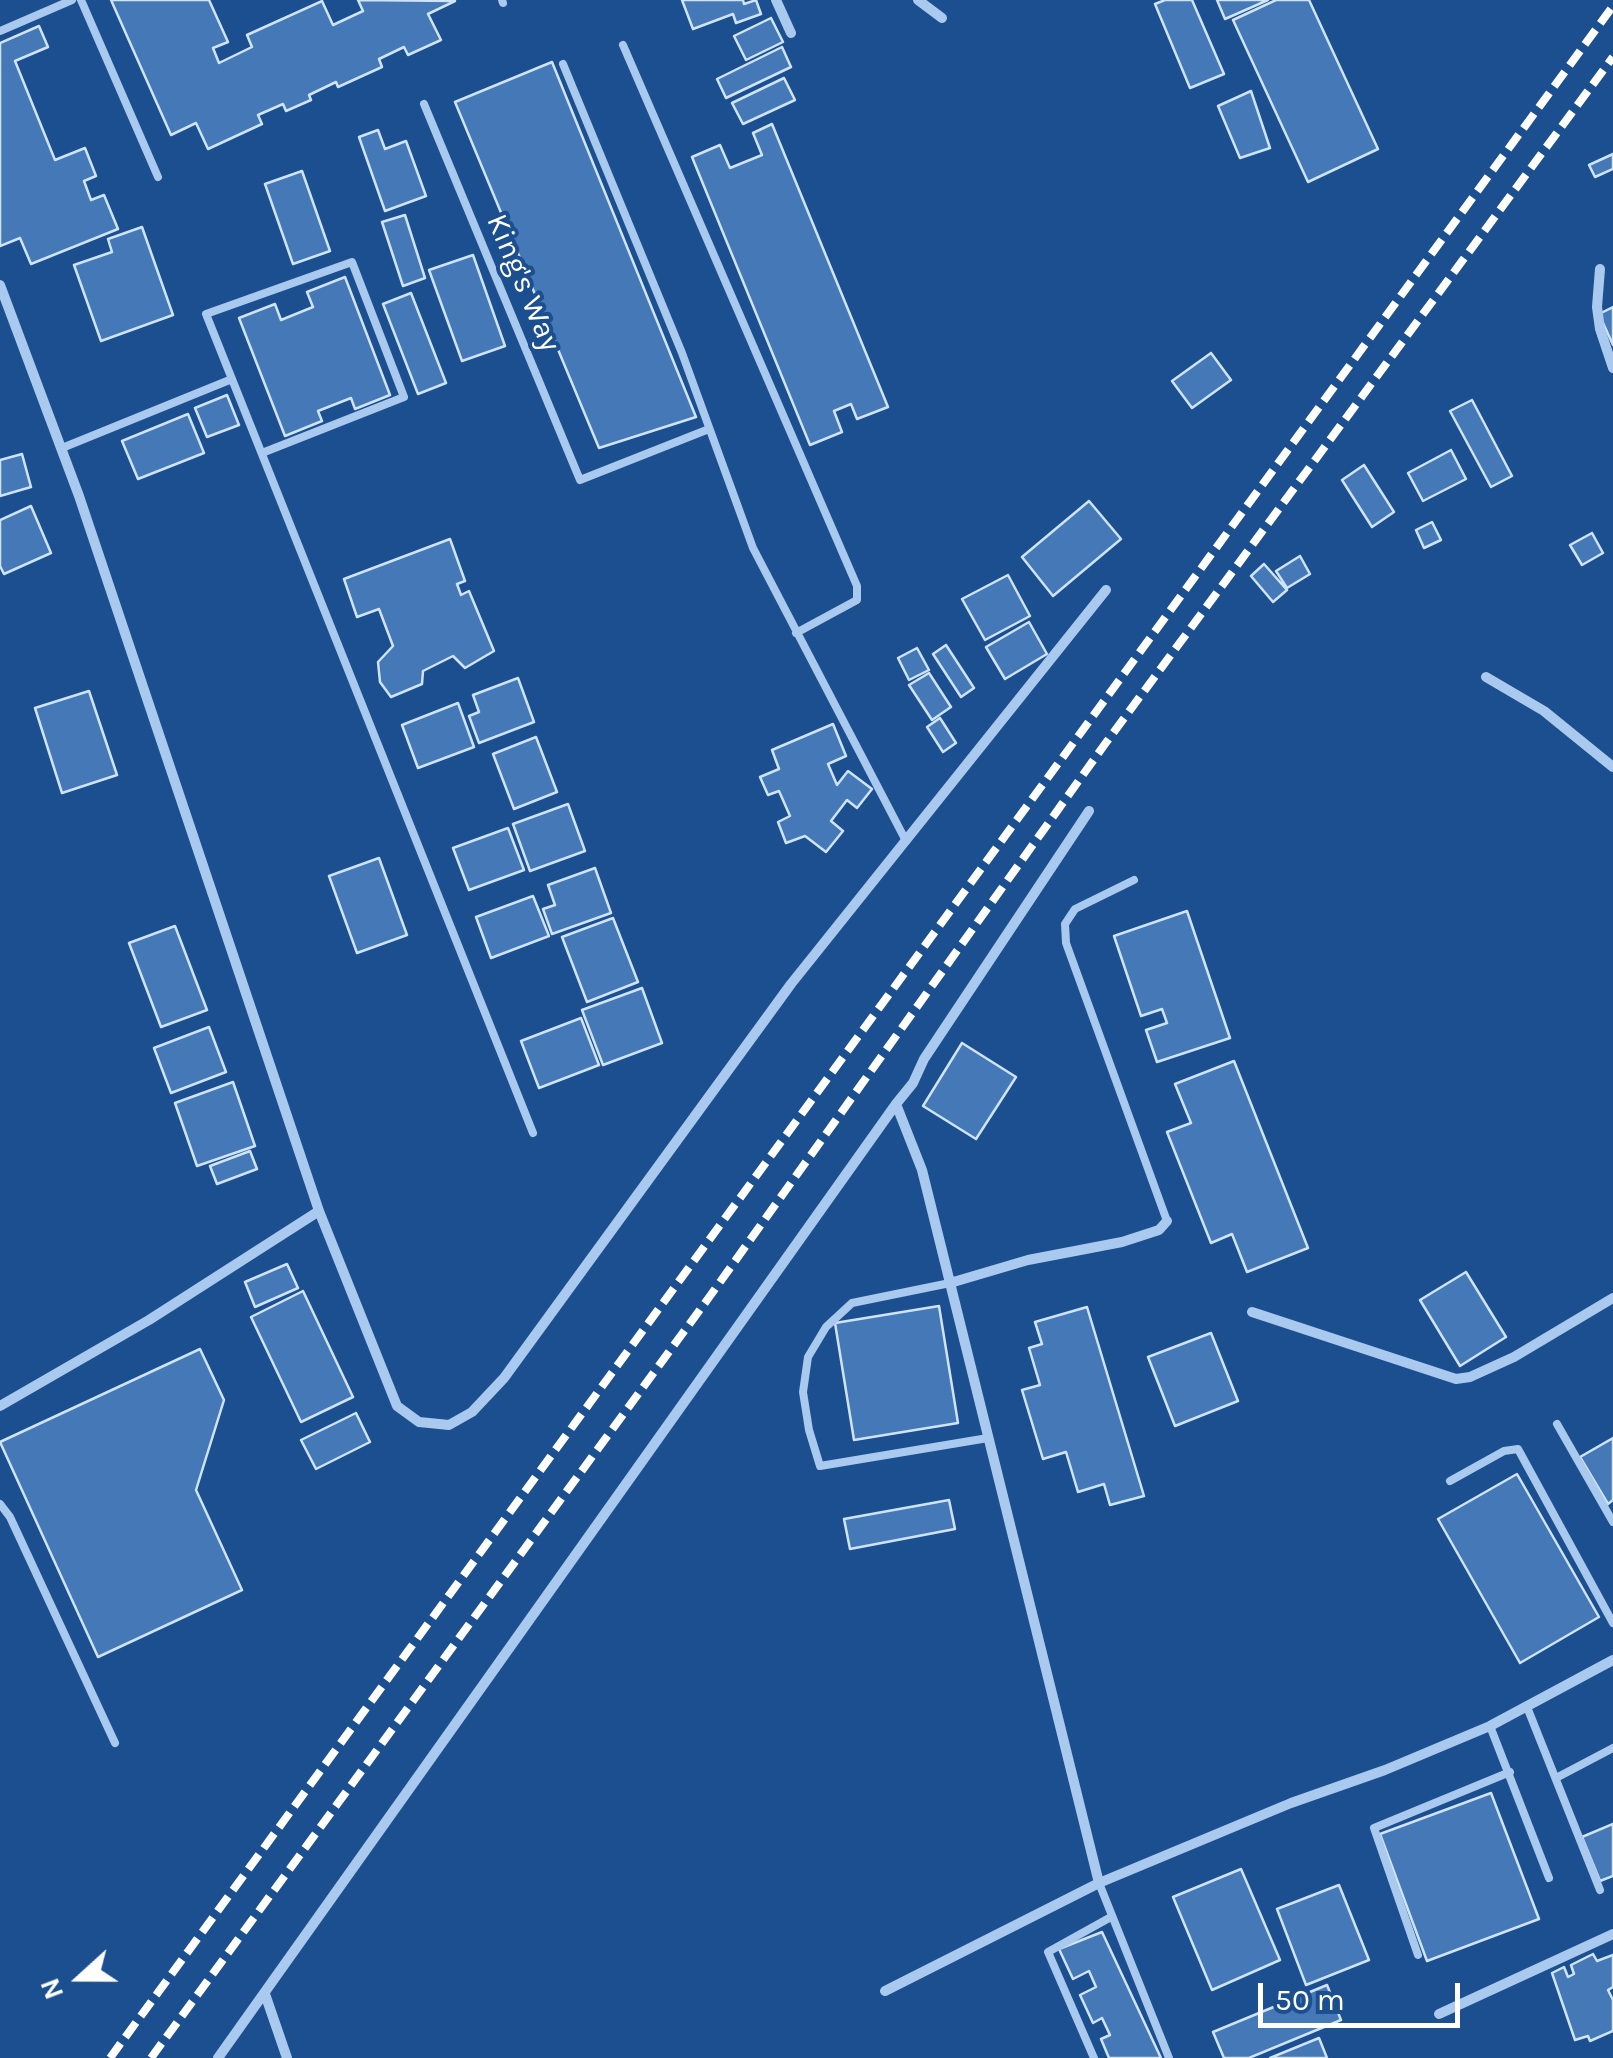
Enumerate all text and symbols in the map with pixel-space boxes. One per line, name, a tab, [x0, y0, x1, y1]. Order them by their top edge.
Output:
street label: King's Way	[478, 209, 568, 357]
north arrow	[30, 1928, 130, 2028]
scale bar	[1263, 1963, 1466, 2025]
text: N	[33, 1974, 71, 2004]
text: 50 m	[1275, 1982, 1345, 2018]

